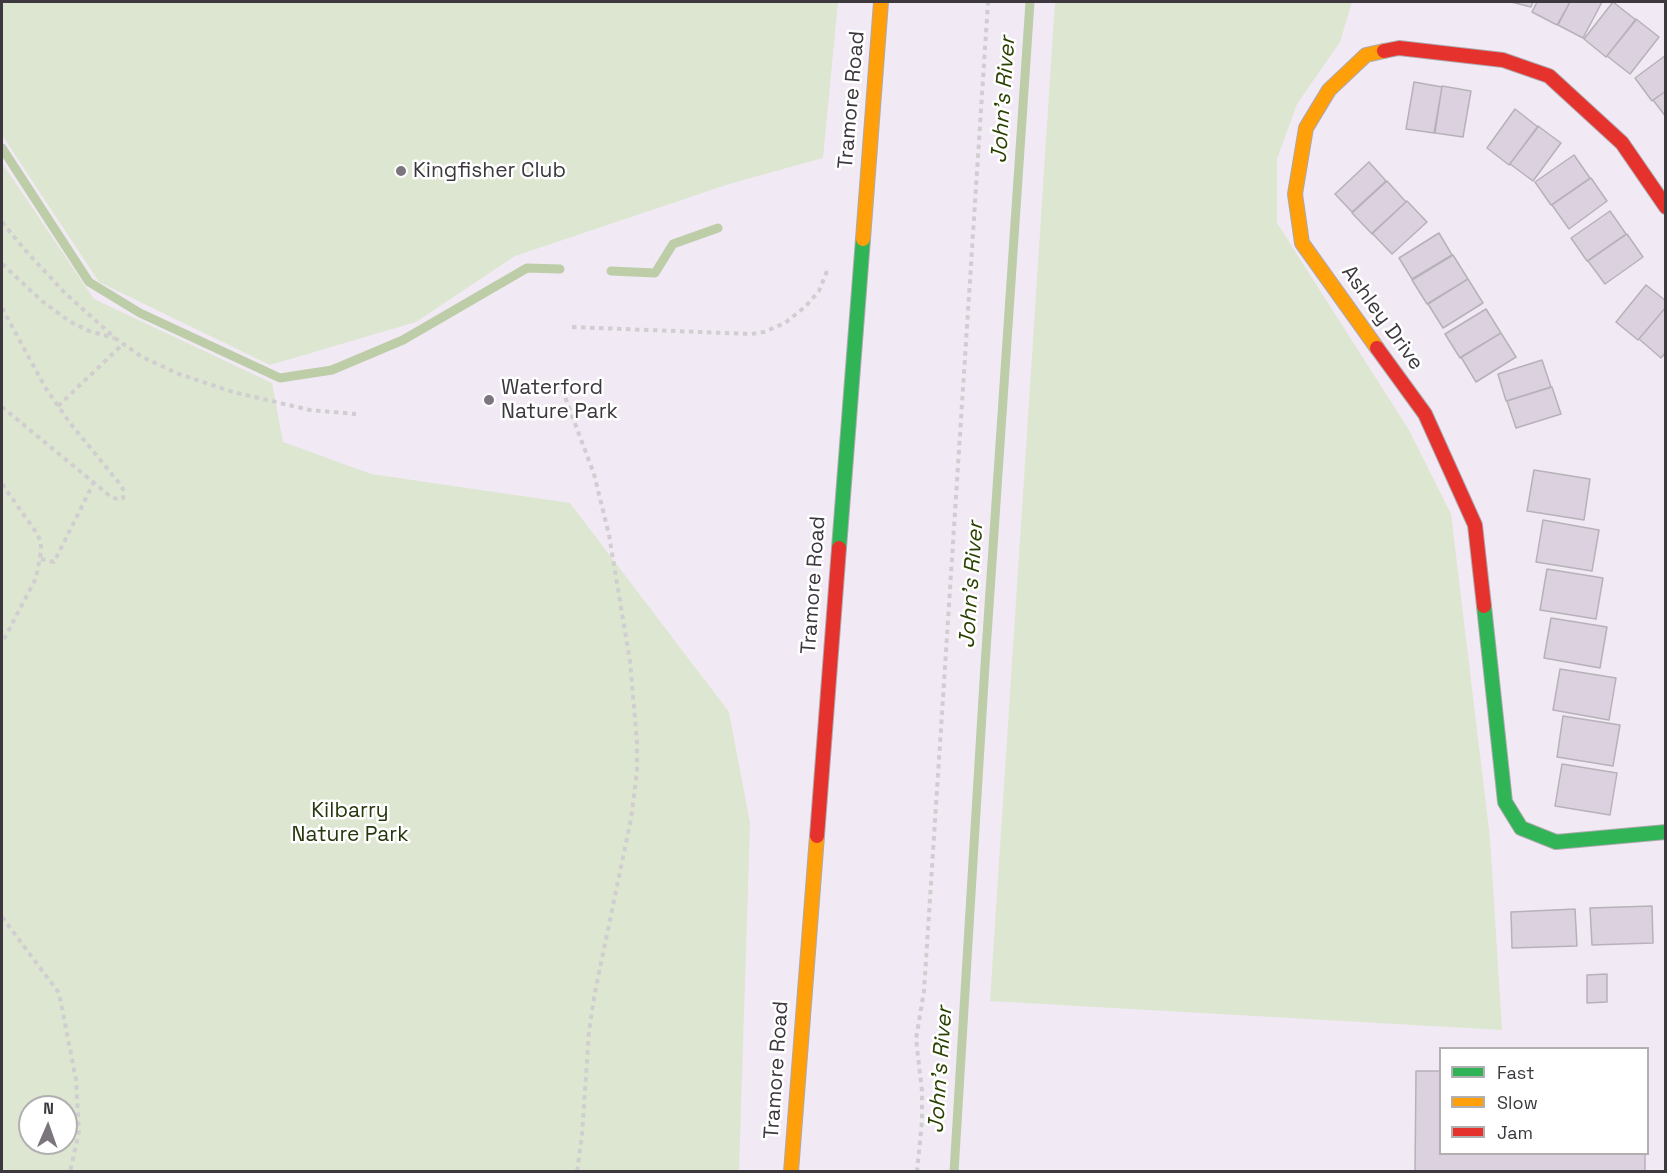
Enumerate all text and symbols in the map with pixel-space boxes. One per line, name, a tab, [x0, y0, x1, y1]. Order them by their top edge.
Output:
street label: Tramore Road	[833, 30, 871, 170]
water label: John's River	[986, 36, 1022, 164]
place label: Kingfisher Club	[413, 158, 566, 184]
marker: Kingfisher Club	[394, 164, 408, 178]
street label: Ashley Drive	[1336, 261, 1428, 375]
place label: Waterford Nature Park	[501, 375, 618, 425]
marker: Waterford Nature Park	[482, 393, 496, 407]
street label: Tramore Road	[797, 515, 831, 655]
water label: John's River	[954, 521, 990, 649]
park label: Kilbarry Nature Park	[292, 798, 408, 848]
street label: Tramore Road	[760, 1000, 794, 1140]
water label: John's River	[923, 1006, 959, 1134]
legend	[1439, 1047, 1649, 1155]
text: Fast	[1497, 1061, 1534, 1084]
text: Slow	[1497, 1091, 1538, 1114]
north arrow	[18, 1095, 78, 1155]
text: N	[43, 1098, 54, 1119]
text: Jam	[1497, 1121, 1533, 1144]

